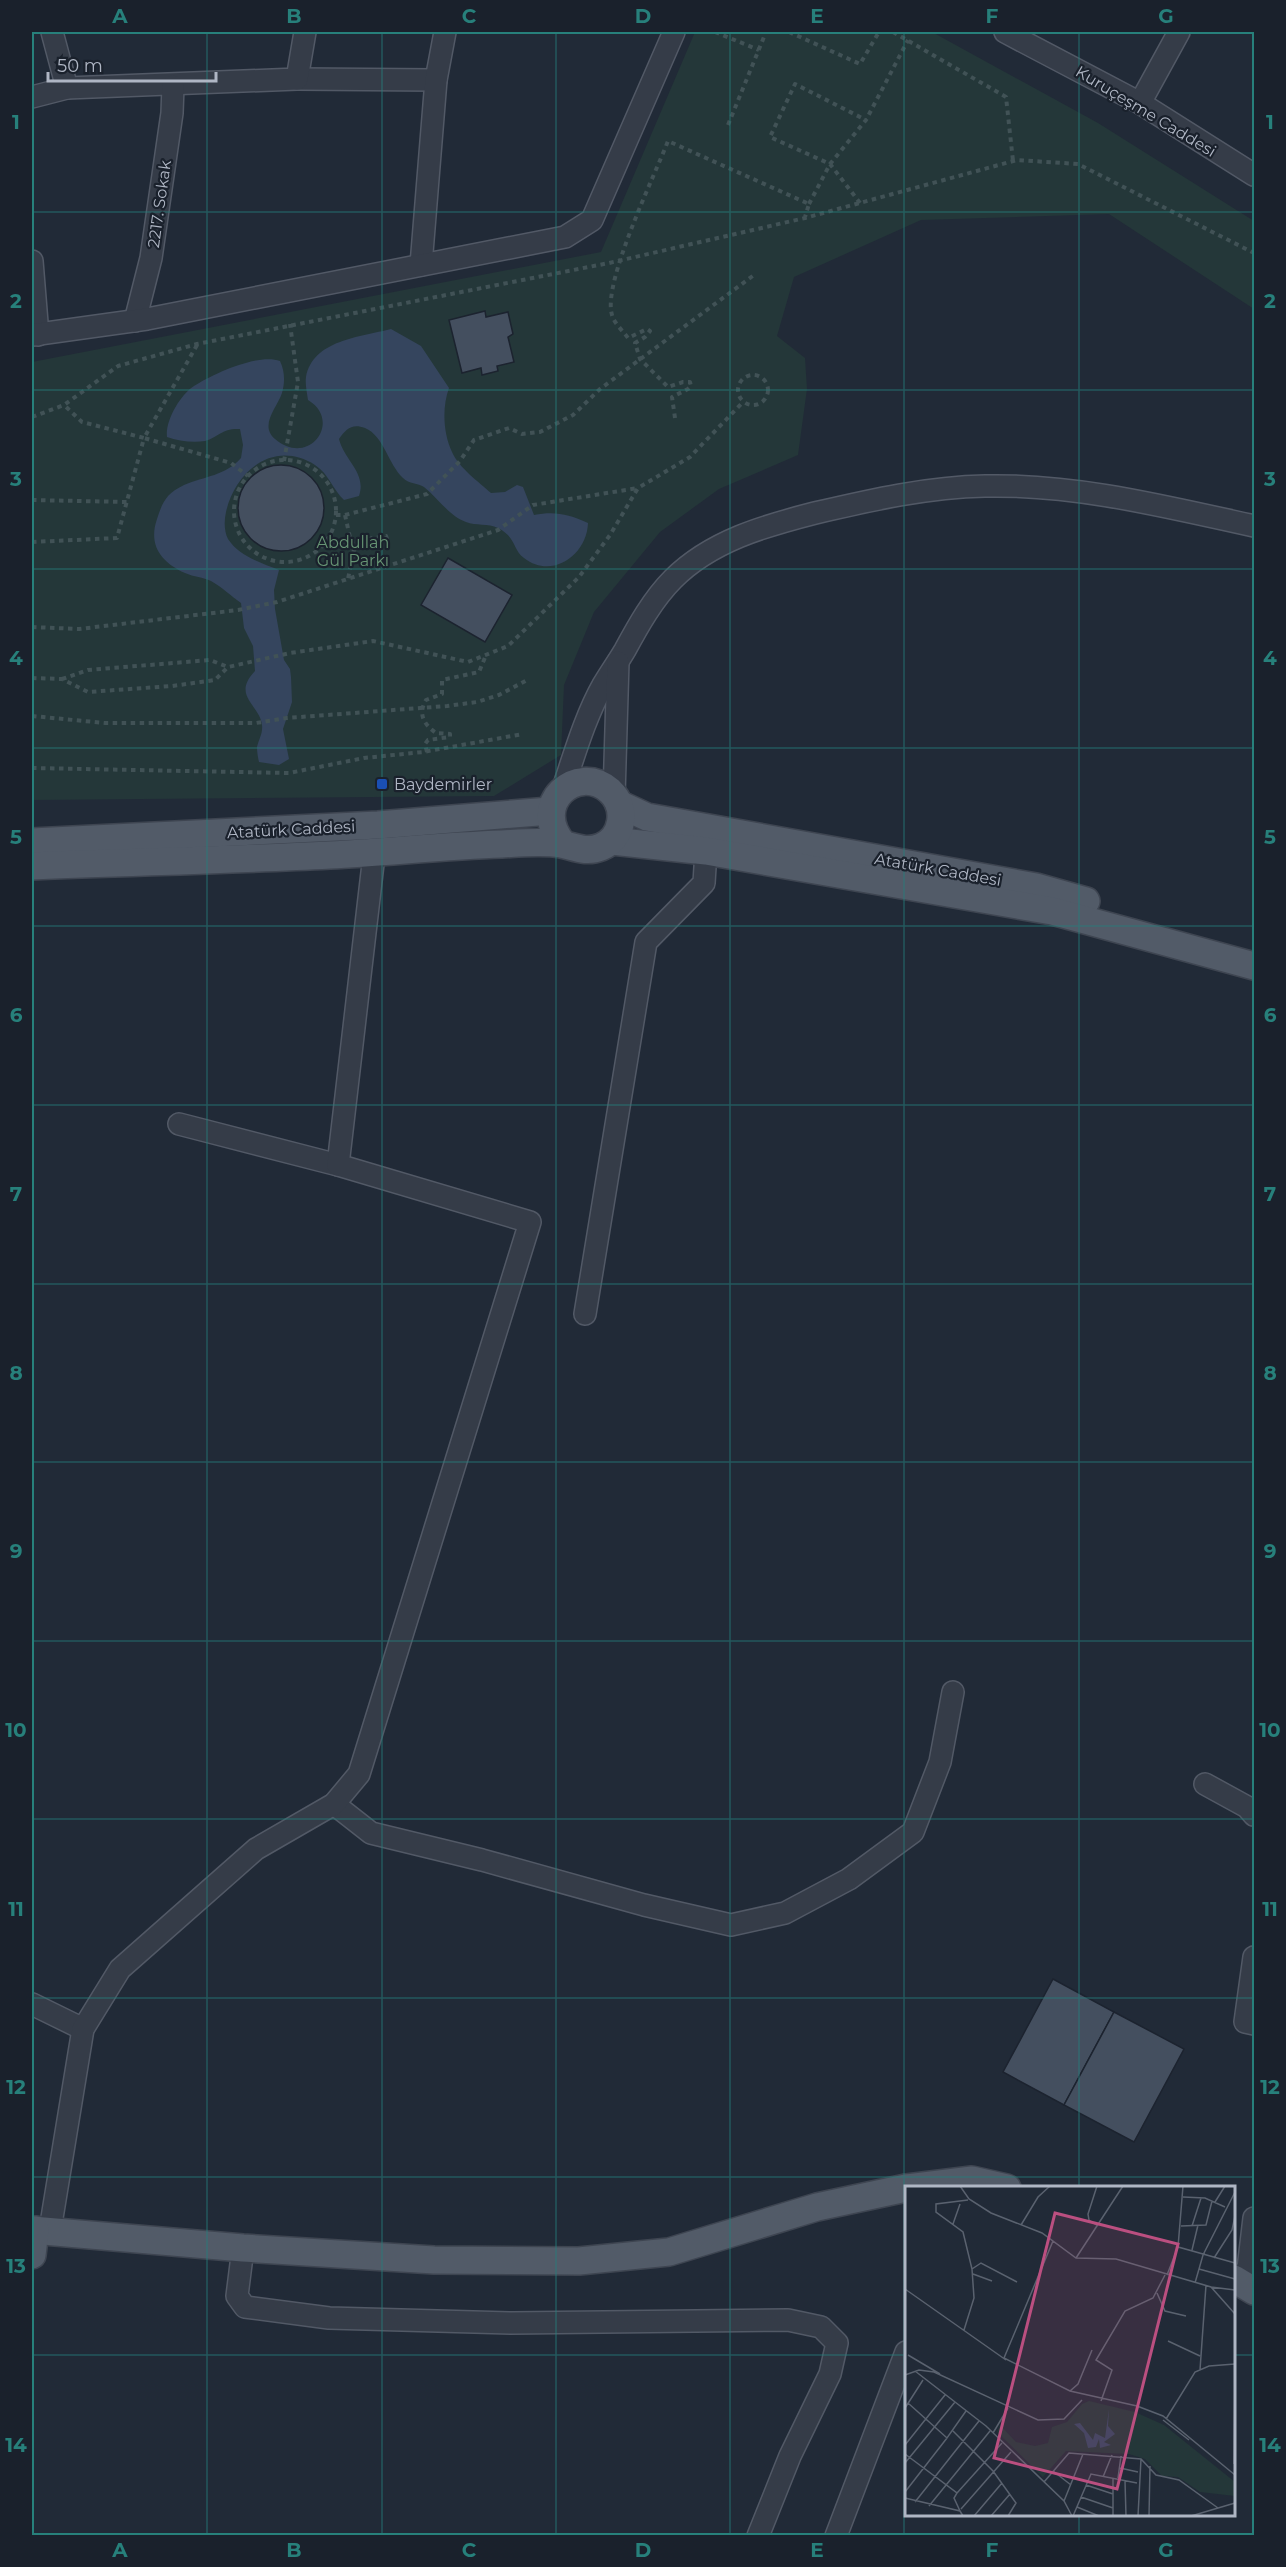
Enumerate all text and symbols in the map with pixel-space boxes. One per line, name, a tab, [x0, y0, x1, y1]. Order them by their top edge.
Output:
text: A	[111, 4, 128, 28]
text: B	[286, 4, 302, 28]
text: C	[462, 4, 477, 28]
text: D	[635, 4, 651, 28]
text: E	[810, 4, 824, 28]
text: F	[986, 4, 999, 28]
text: G	[1158, 4, 1174, 28]
scale bar	[48, 45, 216, 83]
text: 50 m	[57, 55, 103, 77]
street label: Kuruçeşme Caddesi	[1072, 62, 1219, 161]
text: 1	[12, 110, 20, 134]
text: 1	[1266, 110, 1274, 134]
street label: 2217. Sokak	[144, 159, 175, 249]
text: 2	[10, 289, 22, 313]
text: 2	[1264, 289, 1276, 313]
text: 3	[9, 467, 22, 491]
text: 3	[1263, 467, 1276, 491]
park label: Abdullah Gül Parkı	[317, 533, 389, 570]
text: 4	[9, 646, 23, 670]
text: 4	[1263, 646, 1277, 670]
place label: Baydemirler	[394, 775, 492, 794]
marker: Baydemirler	[375, 777, 389, 791]
street label: Atatürk Caddesi	[226, 817, 356, 842]
text: 5	[10, 825, 22, 849]
text: 5	[1264, 825, 1276, 849]
street label: Atatürk Caddesi	[873, 849, 1003, 890]
text: 6	[10, 1003, 23, 1027]
text: 6	[1264, 1003, 1277, 1027]
text: 7	[10, 1182, 22, 1206]
text: 7	[1264, 1182, 1276, 1206]
text: 8	[9, 1361, 23, 1385]
text: 8	[1263, 1361, 1277, 1385]
text: 9	[10, 1539, 22, 1563]
text: 9	[1264, 1539, 1276, 1563]
text: 10	[5, 1718, 27, 1742]
text: 10	[1259, 1718, 1281, 1742]
text: 11	[8, 1897, 24, 1921]
text: 11	[1262, 1897, 1278, 1921]
text: 12	[6, 2075, 26, 2099]
text: 12	[1260, 2075, 1280, 2099]
inset map	[905, 2186, 1235, 2516]
text: 13	[6, 2254, 26, 2278]
text: 13	[1260, 2254, 1280, 2278]
text: 14	[5, 2433, 27, 2457]
text: 14	[1259, 2433, 1281, 2457]
text: A	[111, 2538, 128, 2562]
text: B	[286, 2538, 302, 2562]
text: C	[462, 2538, 477, 2562]
text: D	[635, 2538, 651, 2562]
text: E	[810, 2538, 824, 2562]
text: F	[986, 2538, 999, 2562]
text: G	[1158, 2538, 1174, 2562]

